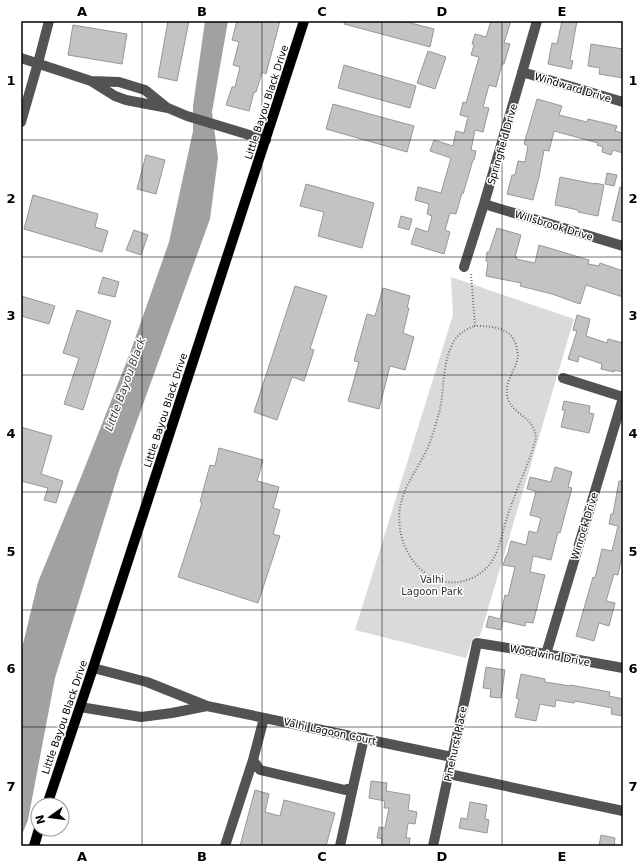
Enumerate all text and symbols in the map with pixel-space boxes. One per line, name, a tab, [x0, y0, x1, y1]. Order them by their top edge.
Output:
text: A	[77, 4, 87, 19]
text: B	[197, 4, 207, 19]
text: C	[317, 4, 327, 19]
text: D	[437, 4, 448, 19]
text: E	[558, 4, 566, 19]
street label: Little Bayou Black Drive	[243, 44, 290, 161]
street label: Windward Drive	[533, 71, 613, 104]
text: 1	[6, 73, 16, 88]
text: 1	[628, 73, 638, 88]
street label: Springfield Drive	[486, 102, 519, 186]
text: 2	[6, 191, 16, 206]
text: 2	[628, 191, 638, 206]
street label: Willsbrook Drive	[513, 208, 594, 243]
text: 3	[6, 308, 16, 323]
text: 3	[628, 308, 638, 323]
water label: Little Bayou Black	[102, 335, 149, 433]
street label: Little Bayou Black Drive	[142, 352, 189, 469]
text: 4	[6, 426, 16, 441]
text: 4	[628, 426, 638, 441]
street label: Winrock Drive	[569, 491, 600, 561]
text: 5	[6, 544, 16, 559]
text: 5	[628, 544, 638, 559]
park label: Valhi Lagoon Park	[401, 574, 463, 597]
street label: Woodwind Drive	[509, 643, 591, 668]
street label: Little Bayou Black Drive	[40, 659, 89, 776]
text: 6	[6, 661, 16, 676]
text: 6	[628, 661, 638, 676]
street label: Pinehurst Place	[442, 705, 469, 783]
street label: Valhi Lagoon Court	[283, 716, 377, 747]
text: 7	[6, 779, 16, 794]
text: 7	[628, 779, 638, 794]
north arrow	[30, 797, 70, 837]
text: N	[33, 813, 48, 825]
text: A	[77, 849, 87, 864]
text: B	[197, 849, 207, 864]
text: C	[317, 849, 327, 864]
text: D	[437, 849, 448, 864]
text: E	[558, 849, 566, 864]

